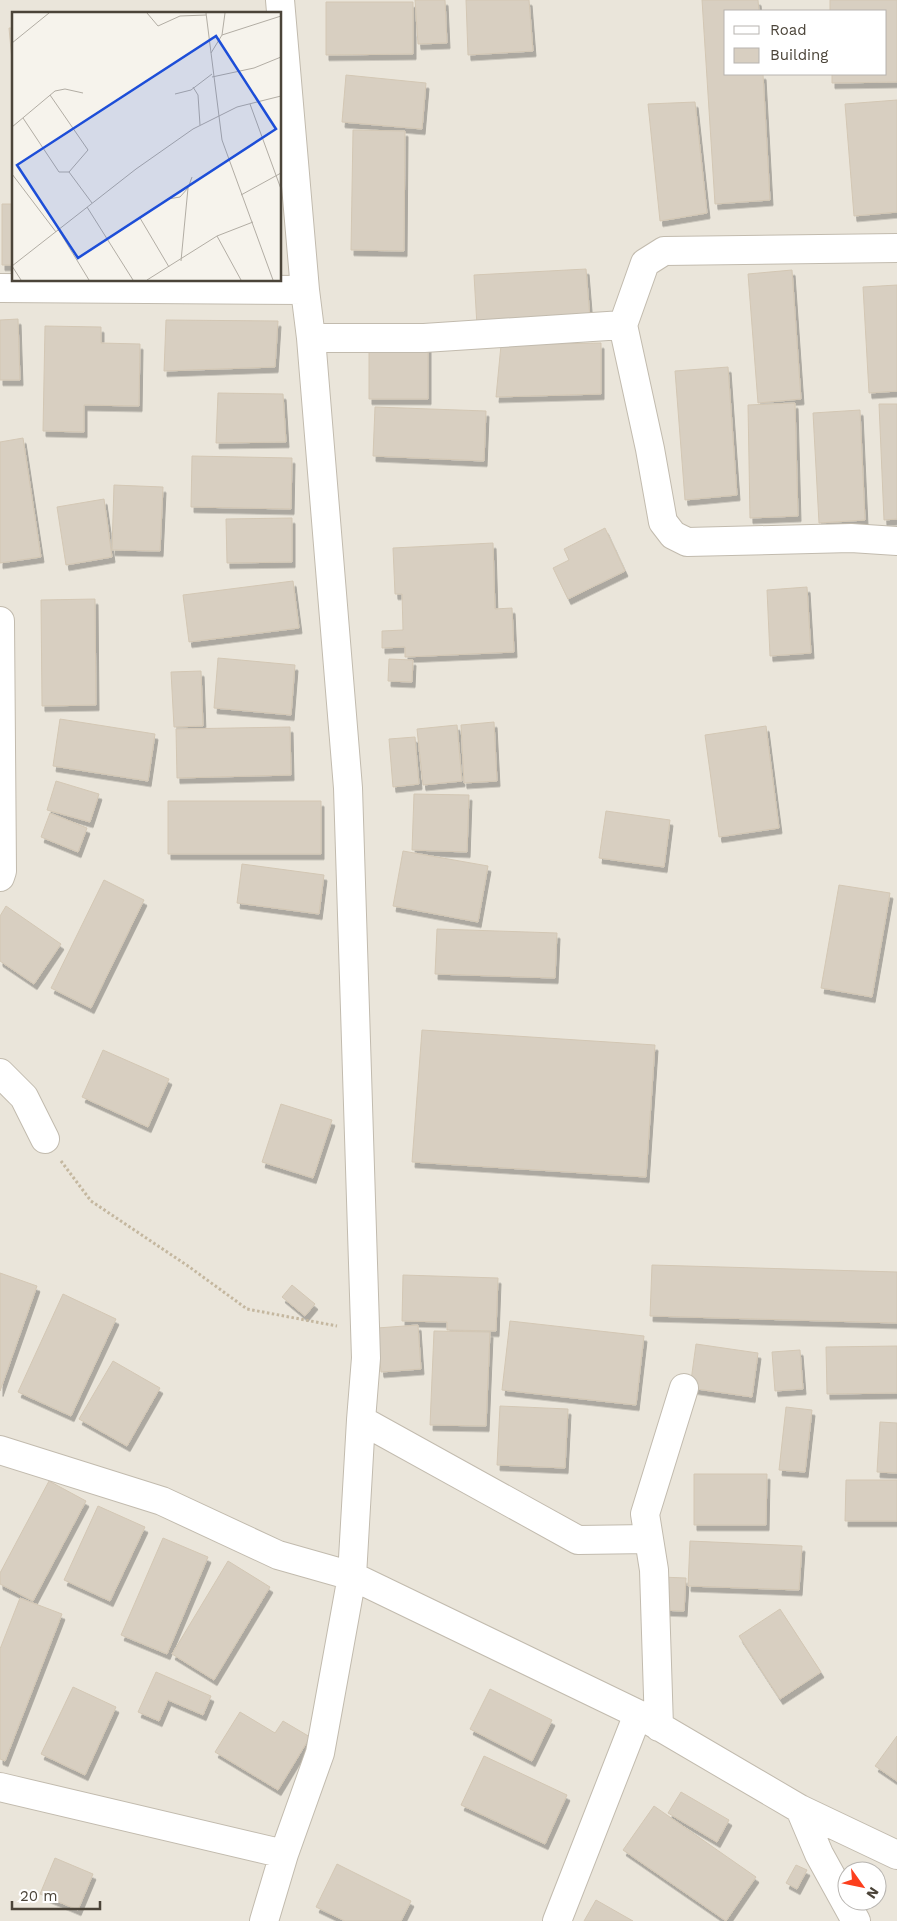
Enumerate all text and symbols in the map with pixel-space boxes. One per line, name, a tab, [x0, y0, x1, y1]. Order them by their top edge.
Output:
legend	[724, 10, 887, 75]
inset map	[12, 12, 281, 281]
text: Road	[770, 21, 807, 39]
text: Building	[770, 46, 828, 64]
north arrow	[837, 1861, 887, 1911]
scale bar	[12, 1878, 100, 1910]
text: N	[863, 1884, 882, 1902]
text: 20 m	[20, 1887, 58, 1905]

